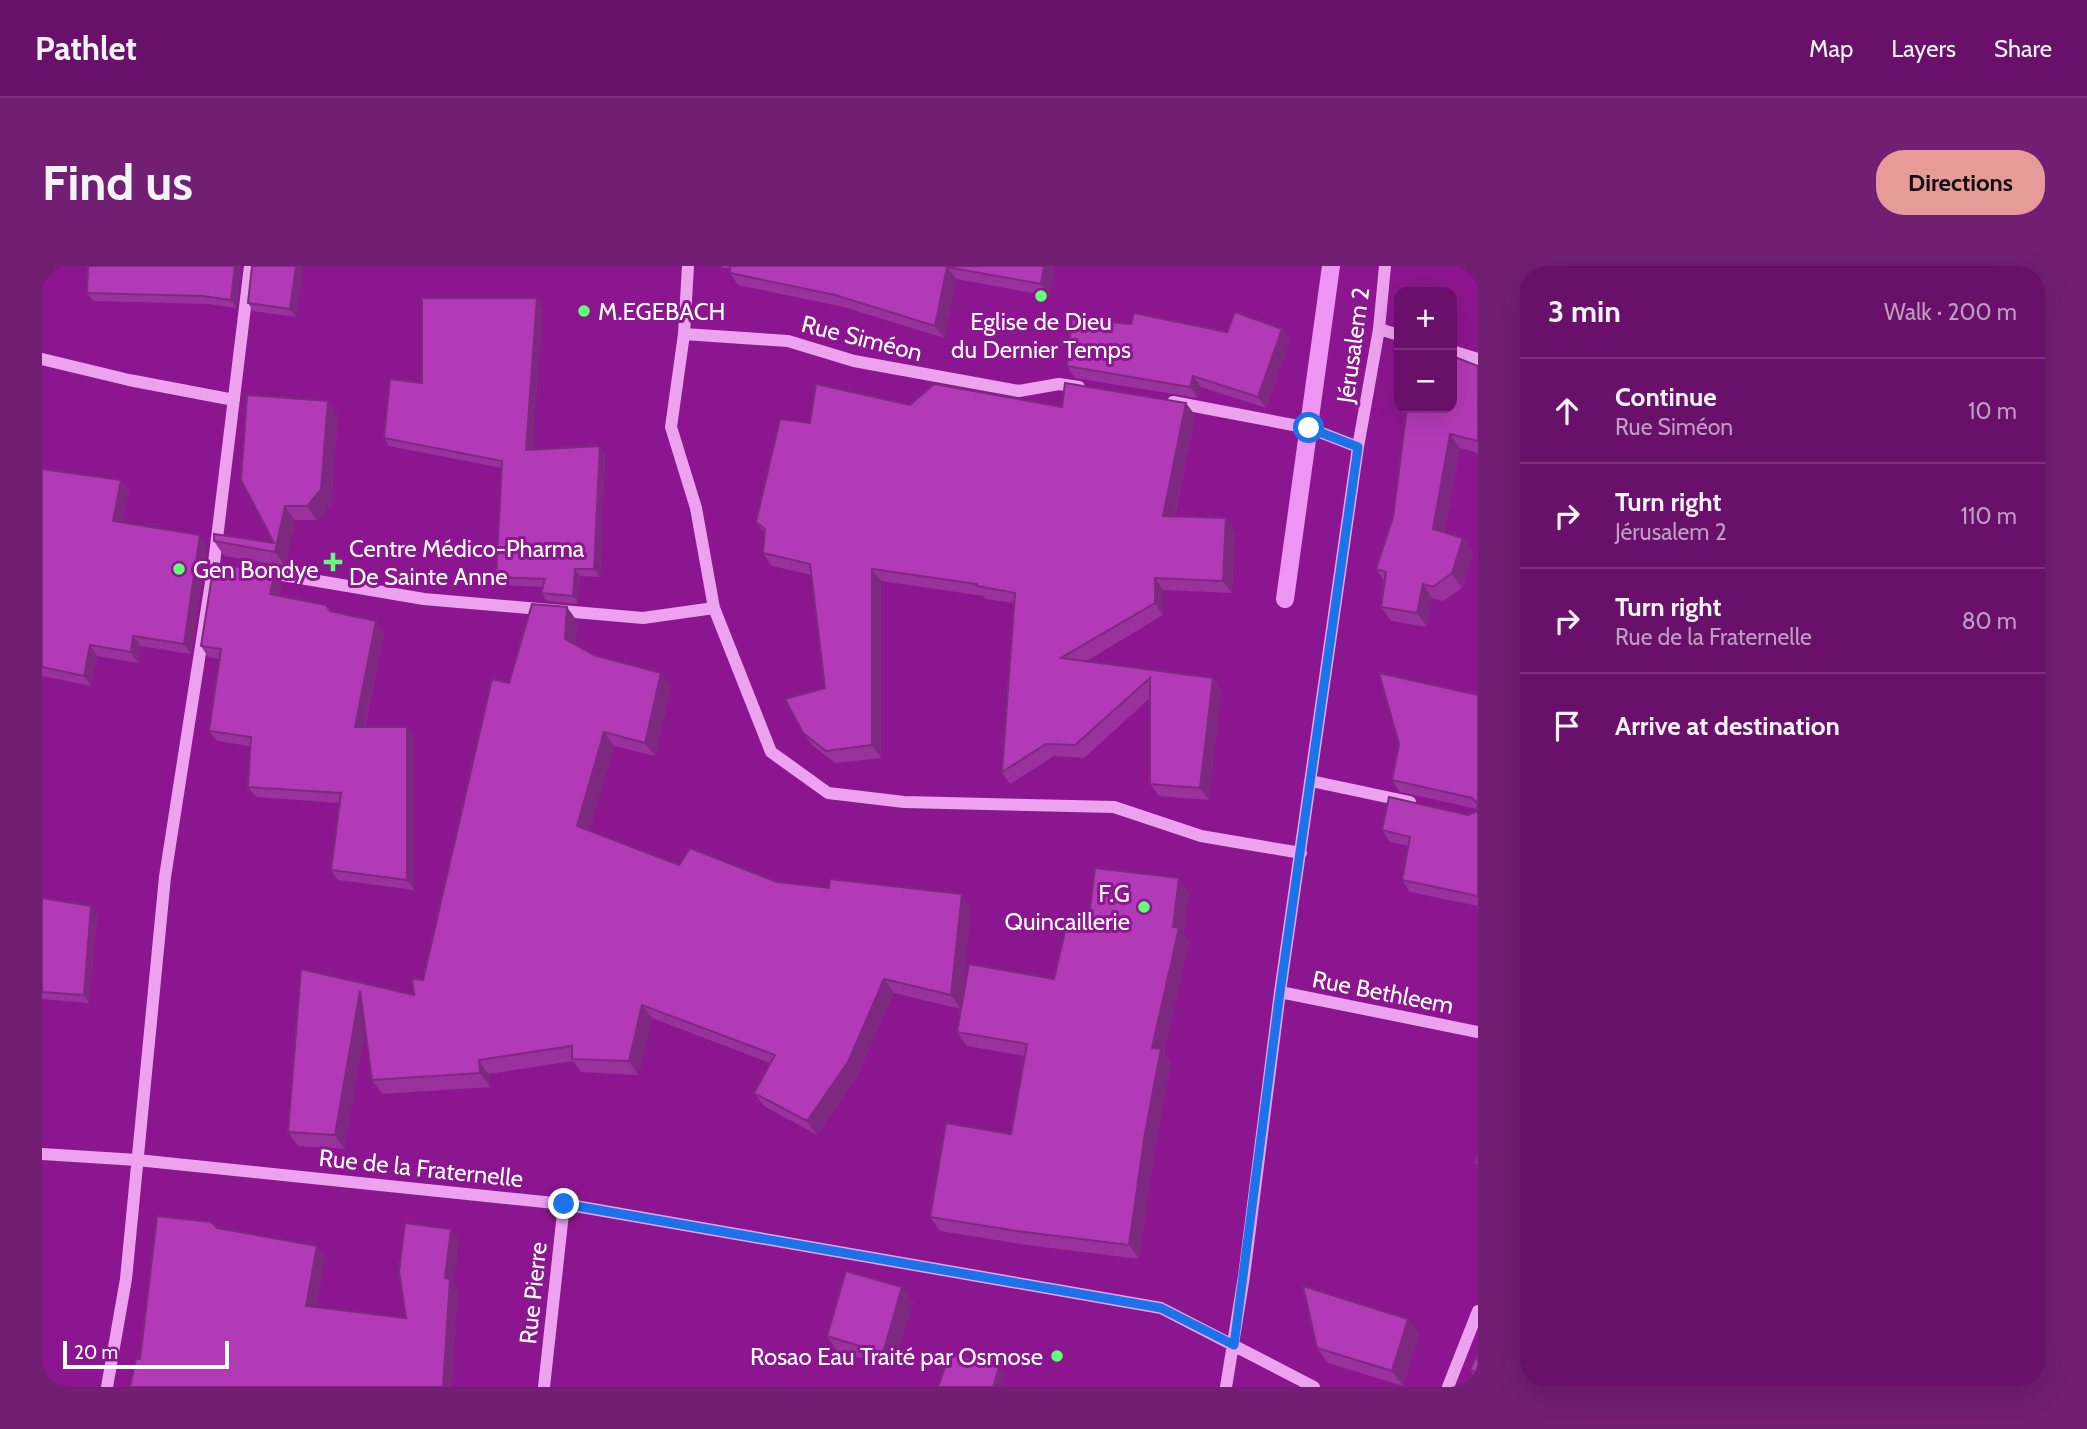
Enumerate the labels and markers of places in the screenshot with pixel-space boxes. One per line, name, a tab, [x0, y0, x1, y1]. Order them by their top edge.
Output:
marker: Eglise de Dieu du Dernier Temps	[1033, 288, 1049, 304]
place label: M.EGEBACH	[598, 297, 726, 326]
marker: M.EGEBACH	[576, 303, 592, 319]
place label: Eglise de Dieu du Dernier Temps	[951, 307, 1131, 364]
place label: Centre Médico-Pharma De Sainte Anne	[349, 534, 585, 591]
marker: Centre Médico-Pharma De Sainte Anne	[323, 552, 343, 572]
place label: Gen Bondye	[193, 555, 319, 584]
marker: Gen Bondye	[171, 561, 187, 577]
place label: F.G Quincaillerie	[1005, 879, 1130, 936]
marker: F.G Quincaillerie	[1136, 899, 1152, 915]
place label: Rosao Eau Traité par Osmose	[750, 1342, 1043, 1371]
marker: Rosao Eau Traité par Osmose	[1049, 1348, 1065, 1364]

